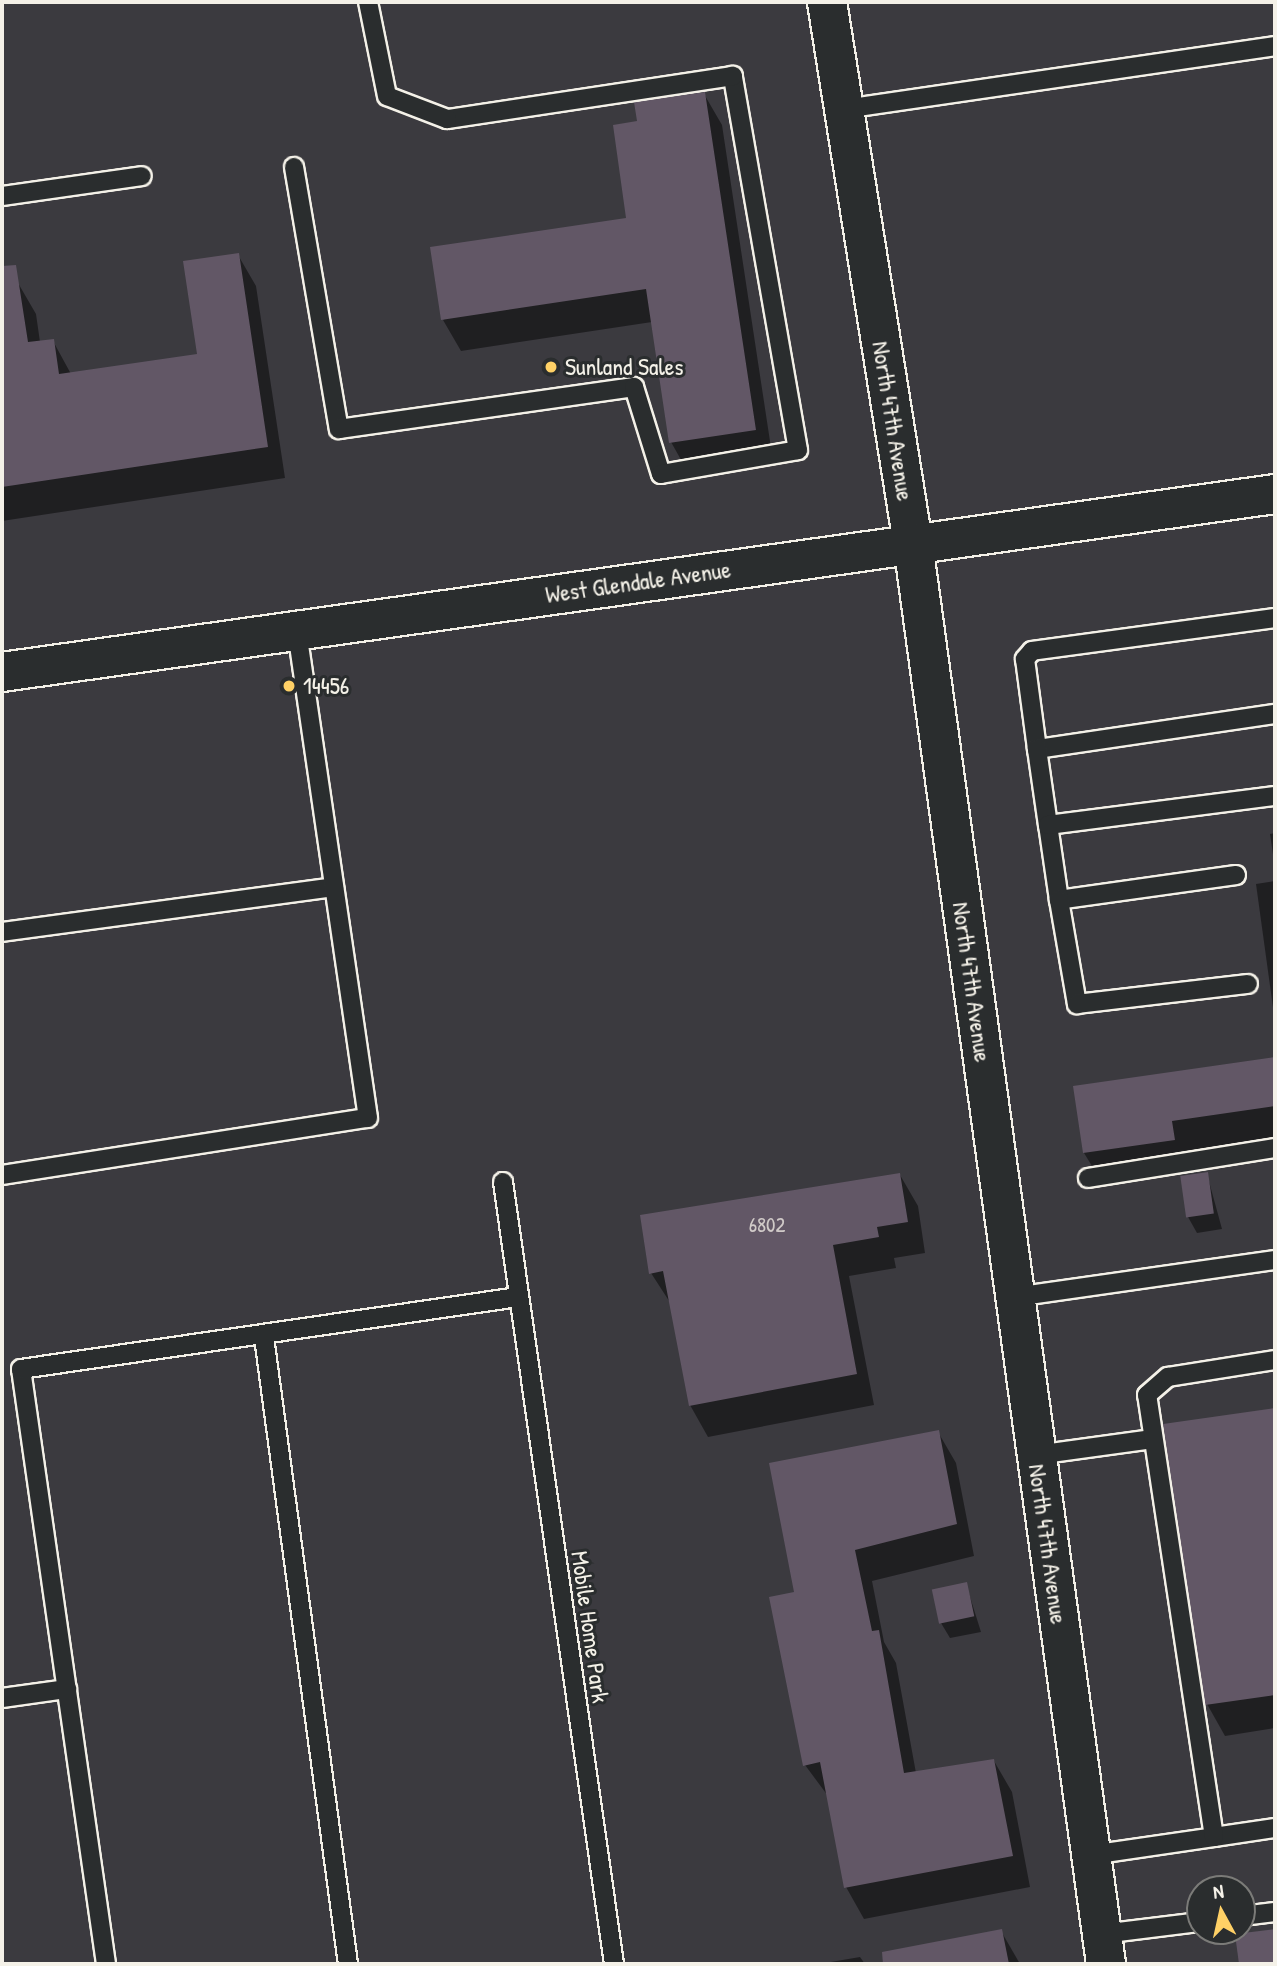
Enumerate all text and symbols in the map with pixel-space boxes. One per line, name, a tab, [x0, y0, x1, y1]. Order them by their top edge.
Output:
street label: North 47th Avenue	[866, 339, 920, 503]
place label: Sunland Sales	[565, 353, 684, 381]
marker: Sunland Sales	[543, 359, 559, 375]
street label: West Glendale Avenue	[544, 555, 732, 609]
place label: 14456	[303, 672, 349, 700]
marker: 14456	[281, 678, 297, 694]
street label: North 47th Avenue	[947, 900, 997, 1064]
house number: 6802	[749, 1212, 785, 1238]
street label: North 47th Avenue	[1023, 1462, 1073, 1626]
street label: Mobile Home Park	[565, 1549, 615, 1705]
north arrow	[1186, 1875, 1256, 1945]
text: N	[1212, 1878, 1225, 1905]

